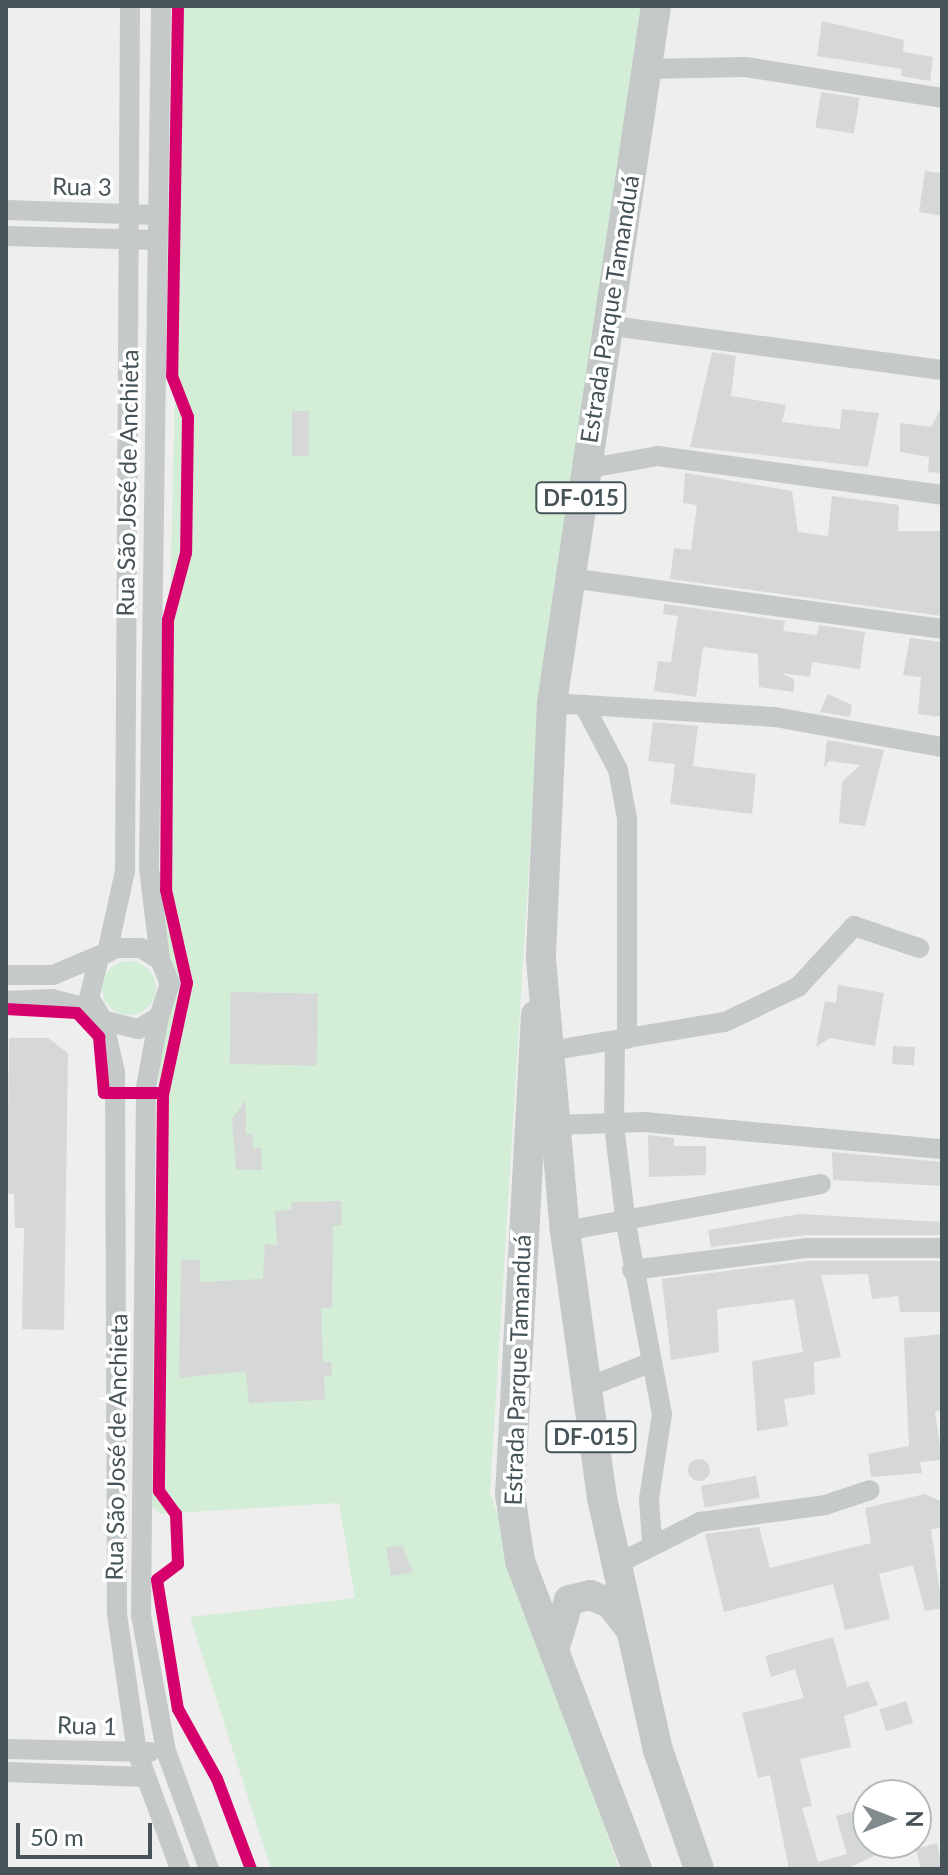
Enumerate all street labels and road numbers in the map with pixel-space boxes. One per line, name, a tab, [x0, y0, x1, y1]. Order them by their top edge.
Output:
street label: Rua 3	[52, 171, 112, 201]
street label: Estrada Parque Tamanduá	[574, 173, 644, 445]
street label: Rua São José de Anchieta	[110, 348, 144, 618]
road number: DF-015	[535, 480, 627, 516]
street label: Estrada Parque Tamanduá	[498, 1234, 536, 1506]
street label: Rua São José de Anchieta	[99, 1312, 133, 1582]
road number: DF-015	[545, 1419, 637, 1455]
street label: Rua 1	[57, 1710, 117, 1740]

